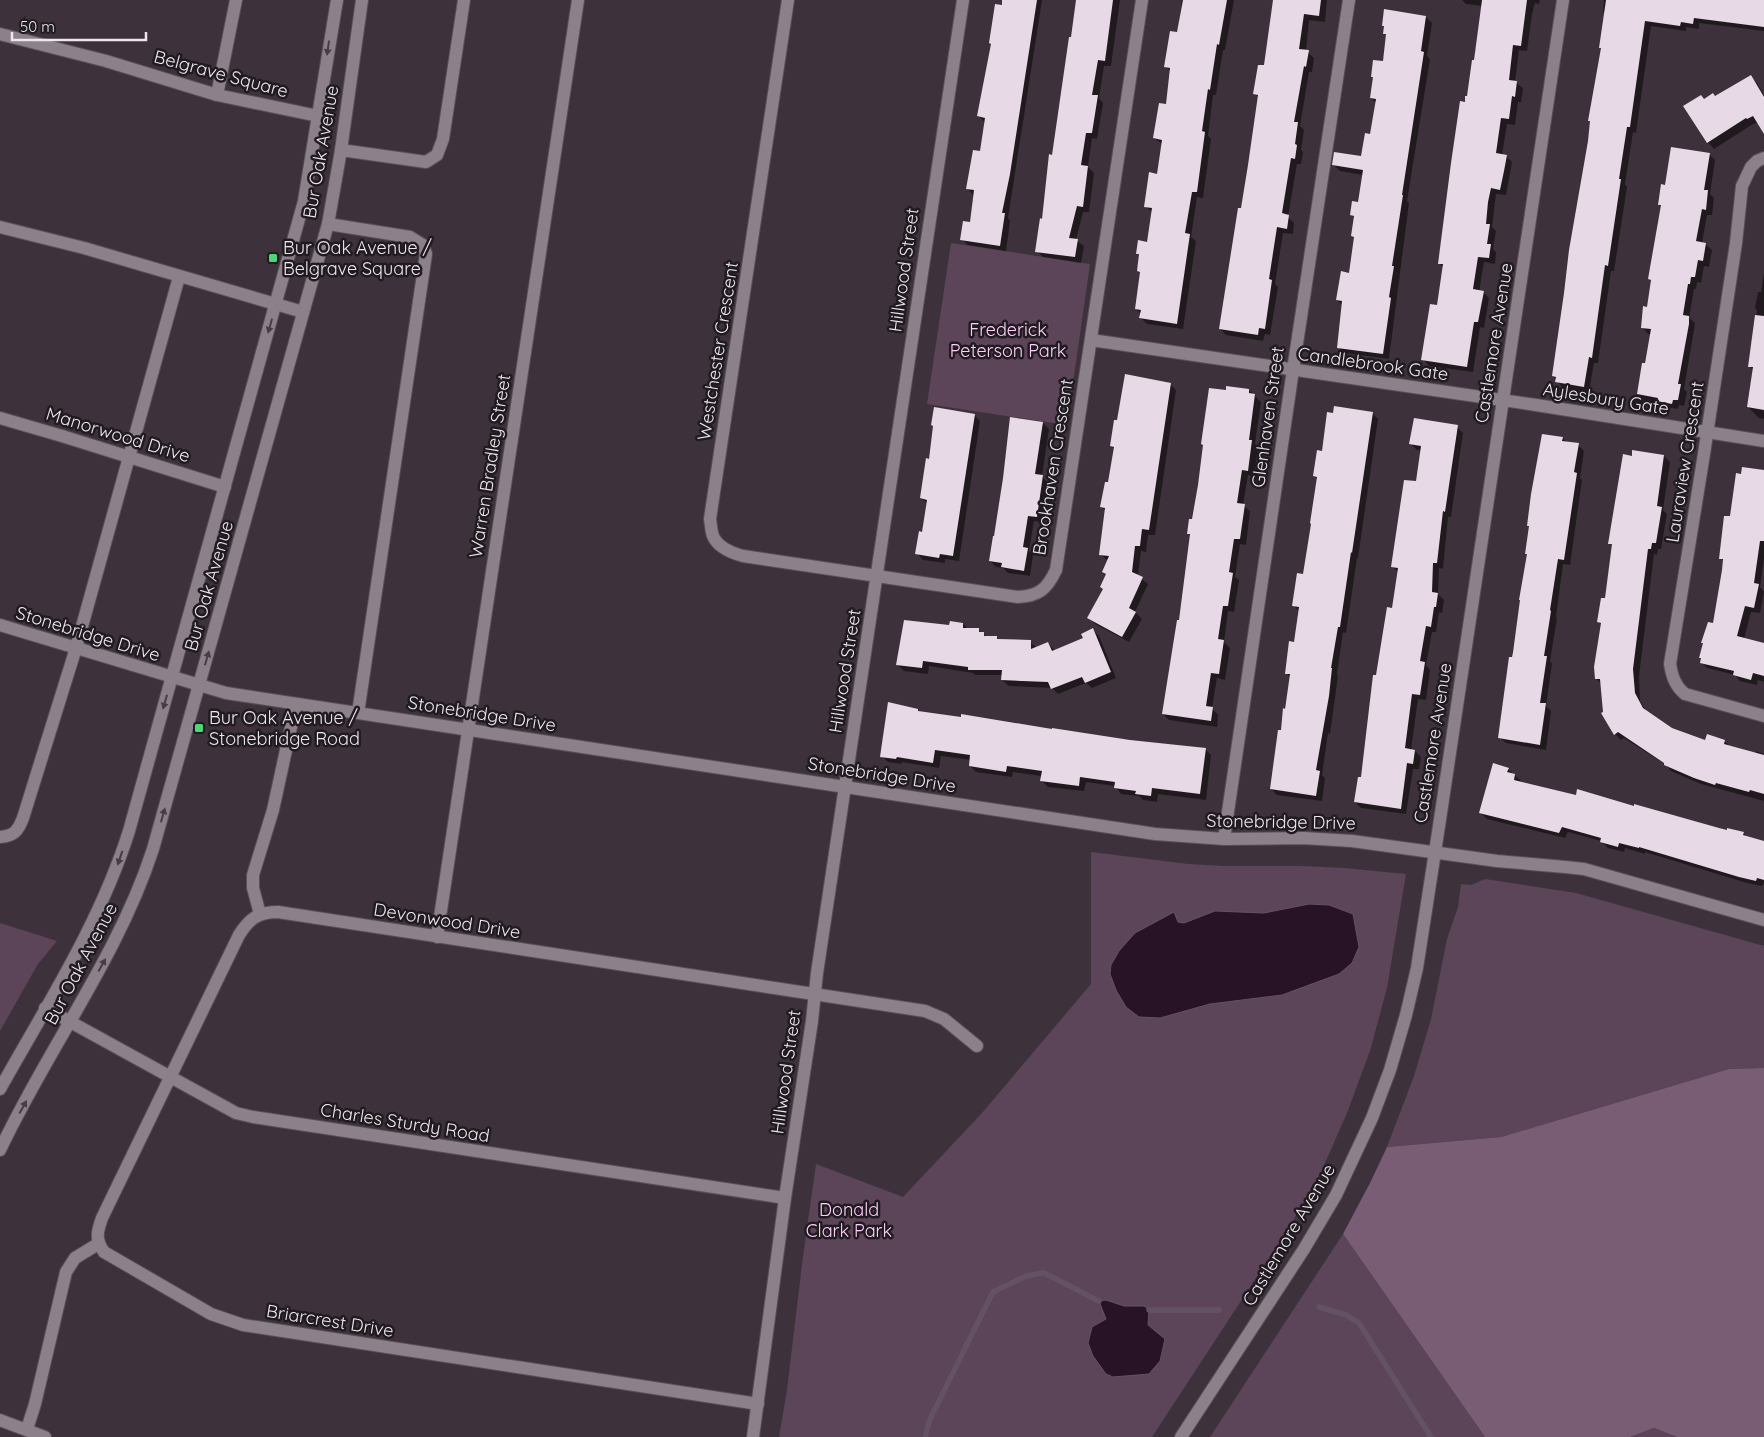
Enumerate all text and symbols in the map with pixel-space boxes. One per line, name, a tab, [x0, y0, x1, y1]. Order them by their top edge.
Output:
scale bar	[12, 10, 146, 42]
text: 50 m	[20, 17, 55, 36]
one-way arrow	[324, 40, 332, 56]
street label: Belgrave Square	[152, 45, 291, 102]
street label: Bur Oak Avenue	[297, 84, 344, 220]
street label: Hillwood Street	[883, 206, 924, 333]
place label: Bur Oak Avenue / Belgrave Square	[283, 236, 433, 280]
marker: Bur Oak Avenue / Belgrave Square	[267, 252, 279, 264]
street label: Westchester Crescent	[692, 260, 743, 442]
street label: Castlemore Avenue	[1469, 261, 1518, 425]
park label: Frederick Peterson Park	[950, 318, 1066, 362]
one-way arrow	[266, 319, 274, 334]
street label: Candlebrook Gate	[1296, 342, 1450, 385]
street label: Glenhaven Street	[1246, 345, 1289, 489]
street label: Warren Bradley Street	[464, 372, 515, 559]
street label: Brookhaven Crescent	[1027, 377, 1078, 557]
street label: Aylesbury Gate	[1542, 377, 1671, 420]
street label: Lauraview Crescent	[1660, 380, 1709, 544]
street label: Manorwood Drive	[43, 402, 193, 467]
street label: Bur Oak Avenue	[179, 518, 238, 654]
street label: Stonebridge Drive	[13, 601, 163, 666]
street label: Hillwood Street	[823, 607, 866, 735]
one-way arrow	[203, 651, 211, 666]
street label: Castlemore Avenue	[1408, 661, 1457, 825]
street label: Stonebridge Drive	[406, 690, 558, 737]
one-way arrow	[161, 695, 169, 710]
place label: Bur Oak Avenue / Stonebridge Road	[209, 706, 360, 750]
marker: Bur Oak Avenue / Stonebridge Road	[193, 722, 205, 734]
street label: Stonebridge Drive	[806, 751, 958, 798]
one-way arrow	[159, 807, 167, 822]
street label: Stonebridge Drive	[1206, 809, 1356, 834]
one-way arrow	[116, 851, 124, 866]
street label: Devonwood Drive	[372, 898, 522, 943]
street label: Bur Oak Avenue	[39, 899, 122, 1029]
one-way arrow	[98, 957, 106, 972]
street label: Hillwood Street	[765, 1008, 806, 1135]
street label: Charles Sturdy Road	[319, 1098, 491, 1147]
one-way arrow	[19, 1099, 27, 1114]
street label: Castlemore Avenue	[1237, 1159, 1340, 1310]
park label: Donald Clark Park	[806, 1198, 892, 1242]
street label: Briarcrest Drive	[265, 1299, 395, 1342]

